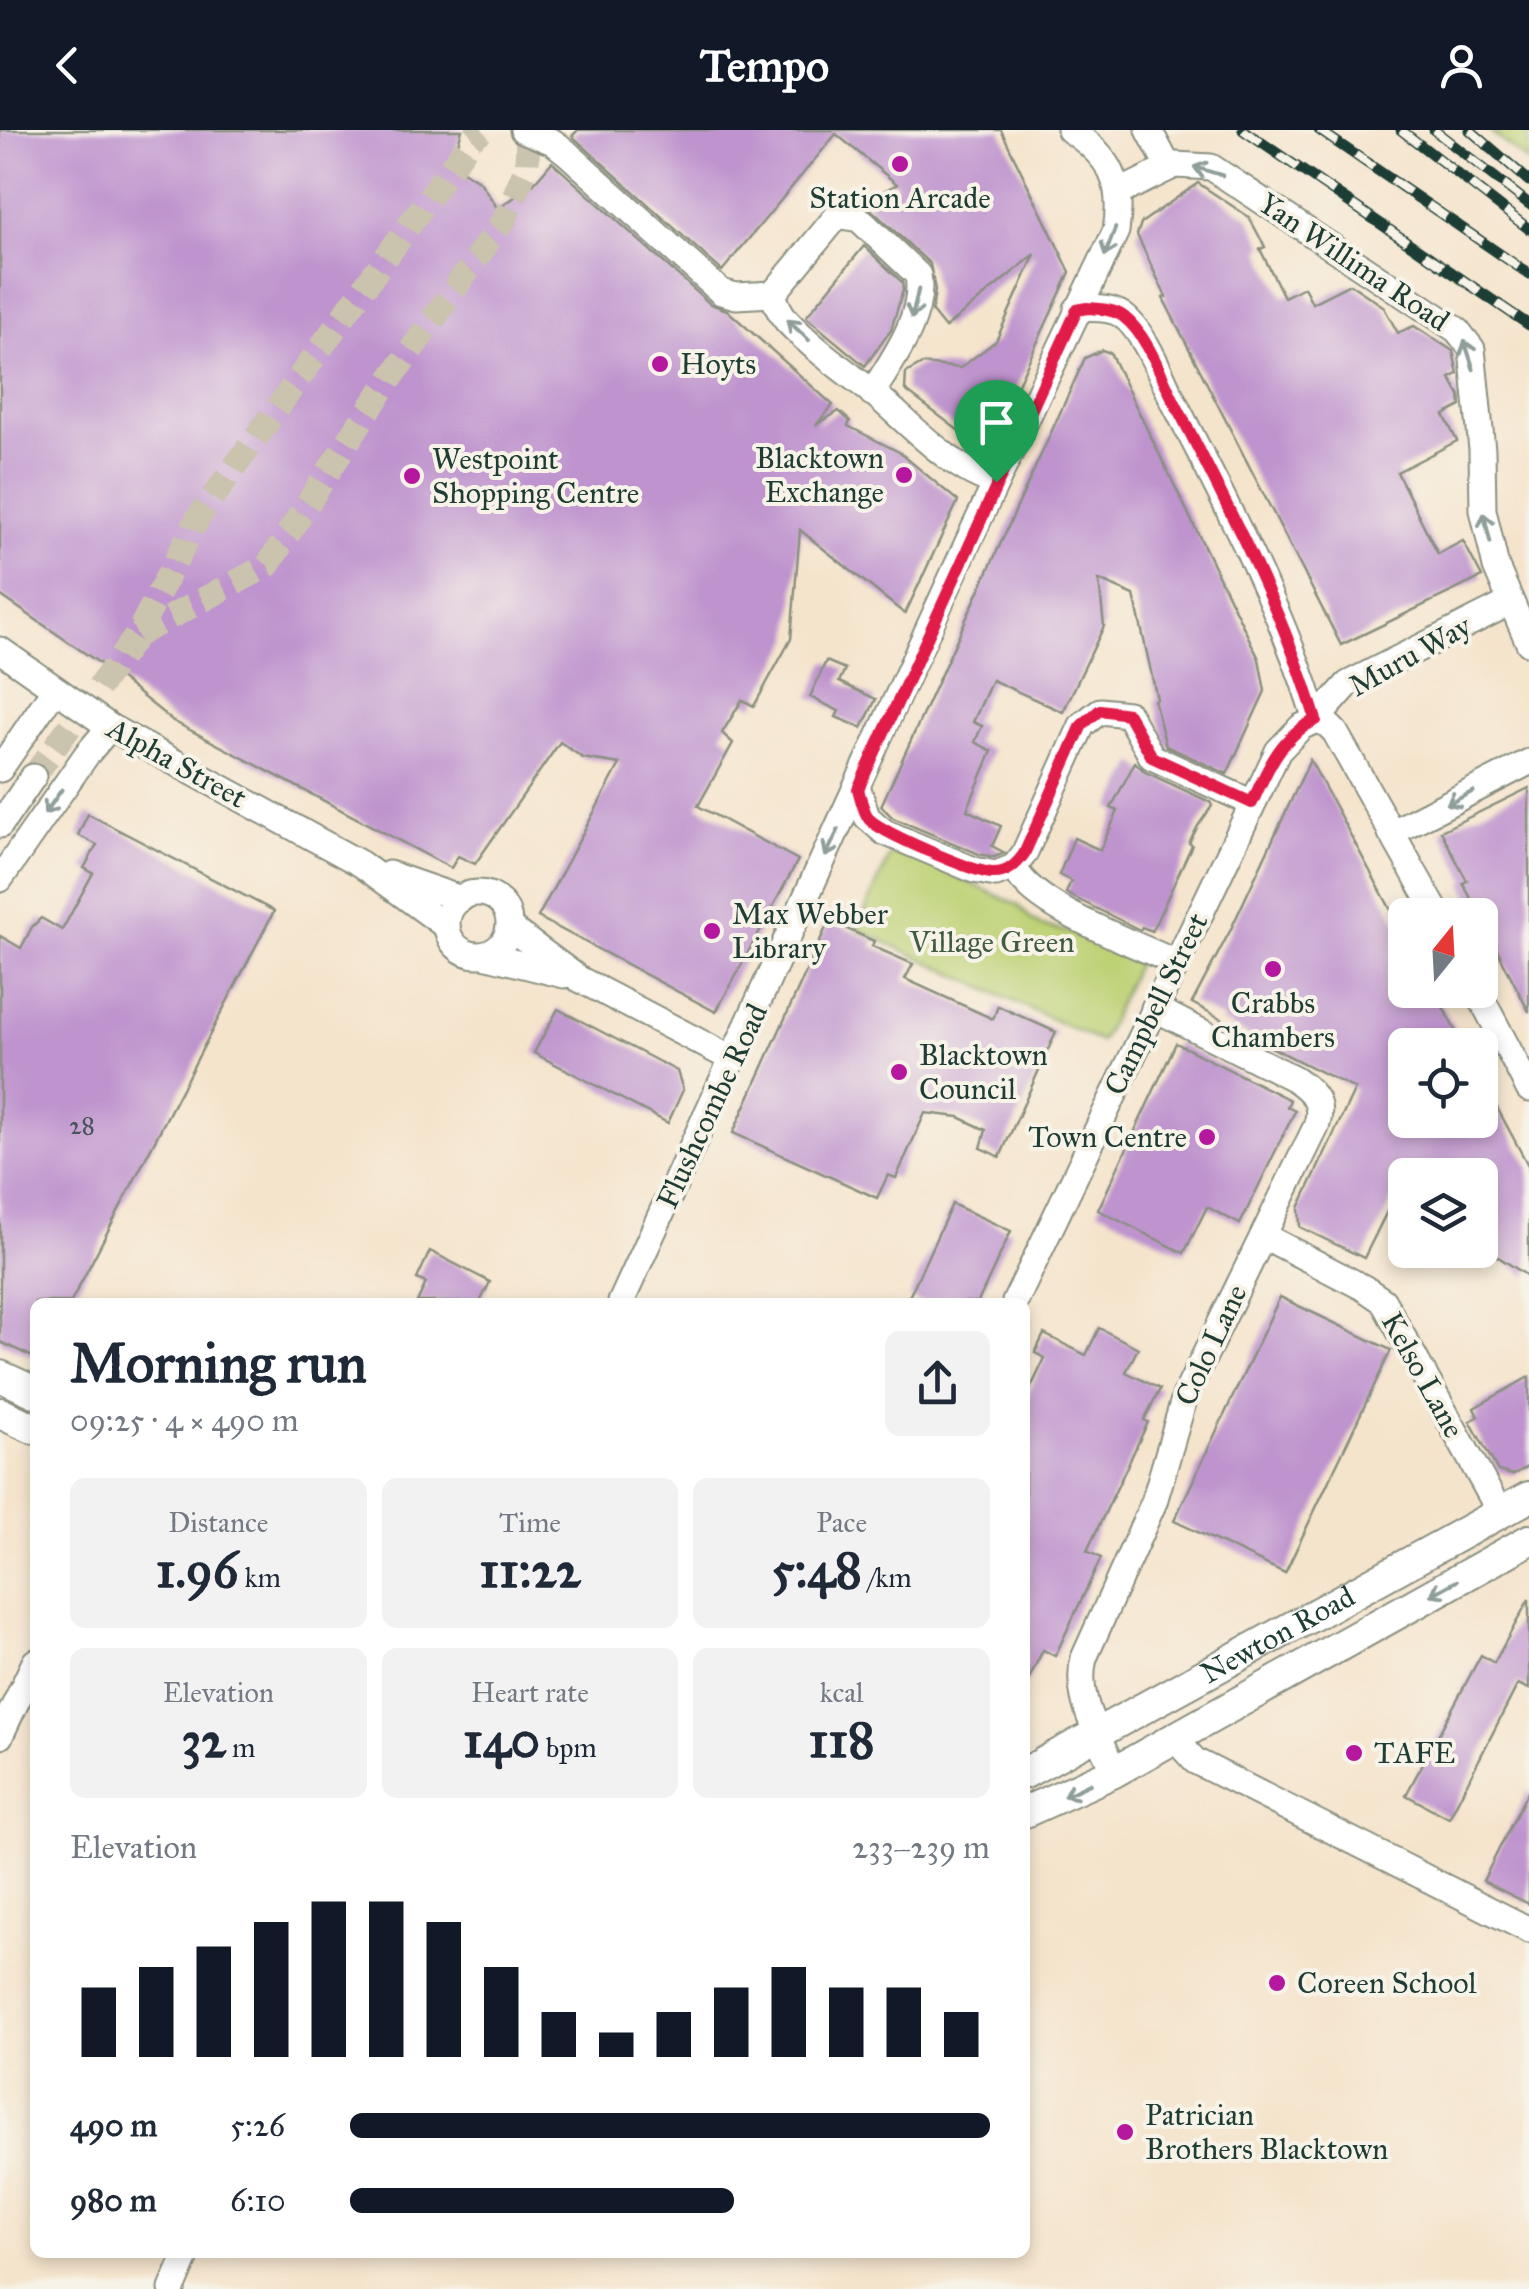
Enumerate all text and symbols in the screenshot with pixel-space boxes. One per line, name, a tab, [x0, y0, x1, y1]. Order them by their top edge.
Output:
icon: back	[40, 38, 95, 93]
text: Tempo	[700, 38, 829, 93]
icon: person	[1434, 38, 1489, 93]
marker: Station Arcade	[889, 153, 911, 175]
one-way arrow	[1193, 161, 1224, 179]
place label: Station Arcade	[809, 180, 991, 216]
street label: Yan Willima Road	[1252, 185, 1456, 339]
one-way arrow	[1100, 226, 1118, 256]
one-way arrow	[905, 287, 923, 319]
one-way arrow	[786, 319, 811, 342]
one-way arrow	[1459, 339, 1477, 371]
place label: Hoyts	[680, 346, 756, 382]
marker: Hoyts	[649, 353, 671, 375]
pin	[954, 380, 1039, 483]
icon: arrive	[969, 395, 1024, 450]
place label: Blacktown Exchange	[755, 440, 884, 510]
place label: Westpoint Shopping Centre	[432, 441, 639, 511]
marker: Blacktown Exchange	[893, 464, 915, 486]
marker: Westpoint Shopping Centre	[401, 465, 423, 487]
one-way arrow	[1477, 513, 1495, 545]
street label: Muru Way	[1343, 607, 1478, 704]
street label: Alpha Street	[99, 709, 253, 816]
one-way arrow	[43, 788, 64, 815]
one-way arrow	[1446, 789, 1476, 808]
one-way arrow	[821, 828, 840, 858]
place label: Max Webber Library	[732, 896, 889, 966]
north arrow	[1388, 898, 1498, 1008]
map controls	[1388, 898, 1498, 1268]
street label: Campbell Street	[1097, 907, 1216, 1101]
marker: Max Webber Library	[701, 920, 723, 942]
park label: Village Green	[908, 924, 1075, 960]
marker: Crabbs Chambers	[1262, 958, 1284, 980]
place label: Crabbs Chambers	[1211, 985, 1335, 1055]
street label: Flushcombe Road	[649, 998, 775, 1214]
button: locate	[1388, 1028, 1498, 1138]
place label: Blacktown Council	[919, 1037, 1048, 1107]
marker: Blacktown Council	[888, 1061, 910, 1083]
house number: 28	[69, 1110, 95, 1141]
place label: Town Centre	[1028, 1119, 1187, 1155]
marker: Town Centre	[1196, 1126, 1218, 1148]
button: layers	[1388, 1158, 1498, 1268]
street label: Colo Lane	[1167, 1279, 1255, 1411]
street label: Kelso Lane	[1374, 1306, 1472, 1444]
text: Morning run	[70, 1330, 367, 1397]
button: share	[885, 1331, 990, 1436]
text: 09:25 · 4 × 490 m	[70, 1401, 299, 1440]
text: Distance	[168, 1505, 269, 1540]
text: Time	[499, 1505, 561, 1540]
text: Pace	[816, 1505, 867, 1540]
text: 1.96	[156, 1540, 238, 1601]
text: 11:22	[479, 1540, 581, 1601]
text: 5:48	[771, 1540, 862, 1601]
text: km	[238, 1560, 281, 1595]
text: /km	[862, 1560, 912, 1595]
street label: Newton Road	[1195, 1578, 1361, 1691]
one-way arrow	[1430, 1578, 1459, 1598]
text: Elevation	[163, 1675, 274, 1710]
text: Heart rate	[471, 1675, 589, 1710]
text: kcal	[820, 1675, 864, 1710]
text: 32	[181, 1710, 226, 1771]
text: 140	[463, 1710, 540, 1771]
text: 118	[809, 1710, 875, 1771]
text: m	[226, 1730, 255, 1765]
text: bpm	[540, 1730, 597, 1765]
place label: TAFE	[1374, 1735, 1455, 1771]
marker: TAFE	[1343, 1742, 1365, 1764]
one-way arrow	[1062, 1782, 1092, 1801]
text: Elevation	[70, 1828, 197, 1867]
text: 233–239 m	[852, 1828, 990, 1867]
place label: Coreen School	[1297, 1965, 1477, 2001]
marker: Coreen School	[1266, 1972, 1288, 1994]
place label: Patrician Brothers Blacktown	[1145, 2097, 1388, 2167]
text: 490 m	[70, 2106, 157, 2145]
text: 5:26	[230, 2106, 285, 2145]
marker: Patrician Brothers Blacktown	[1114, 2121, 1136, 2143]
text: 980 m	[70, 2181, 157, 2220]
text: 6:10	[230, 2181, 286, 2220]

